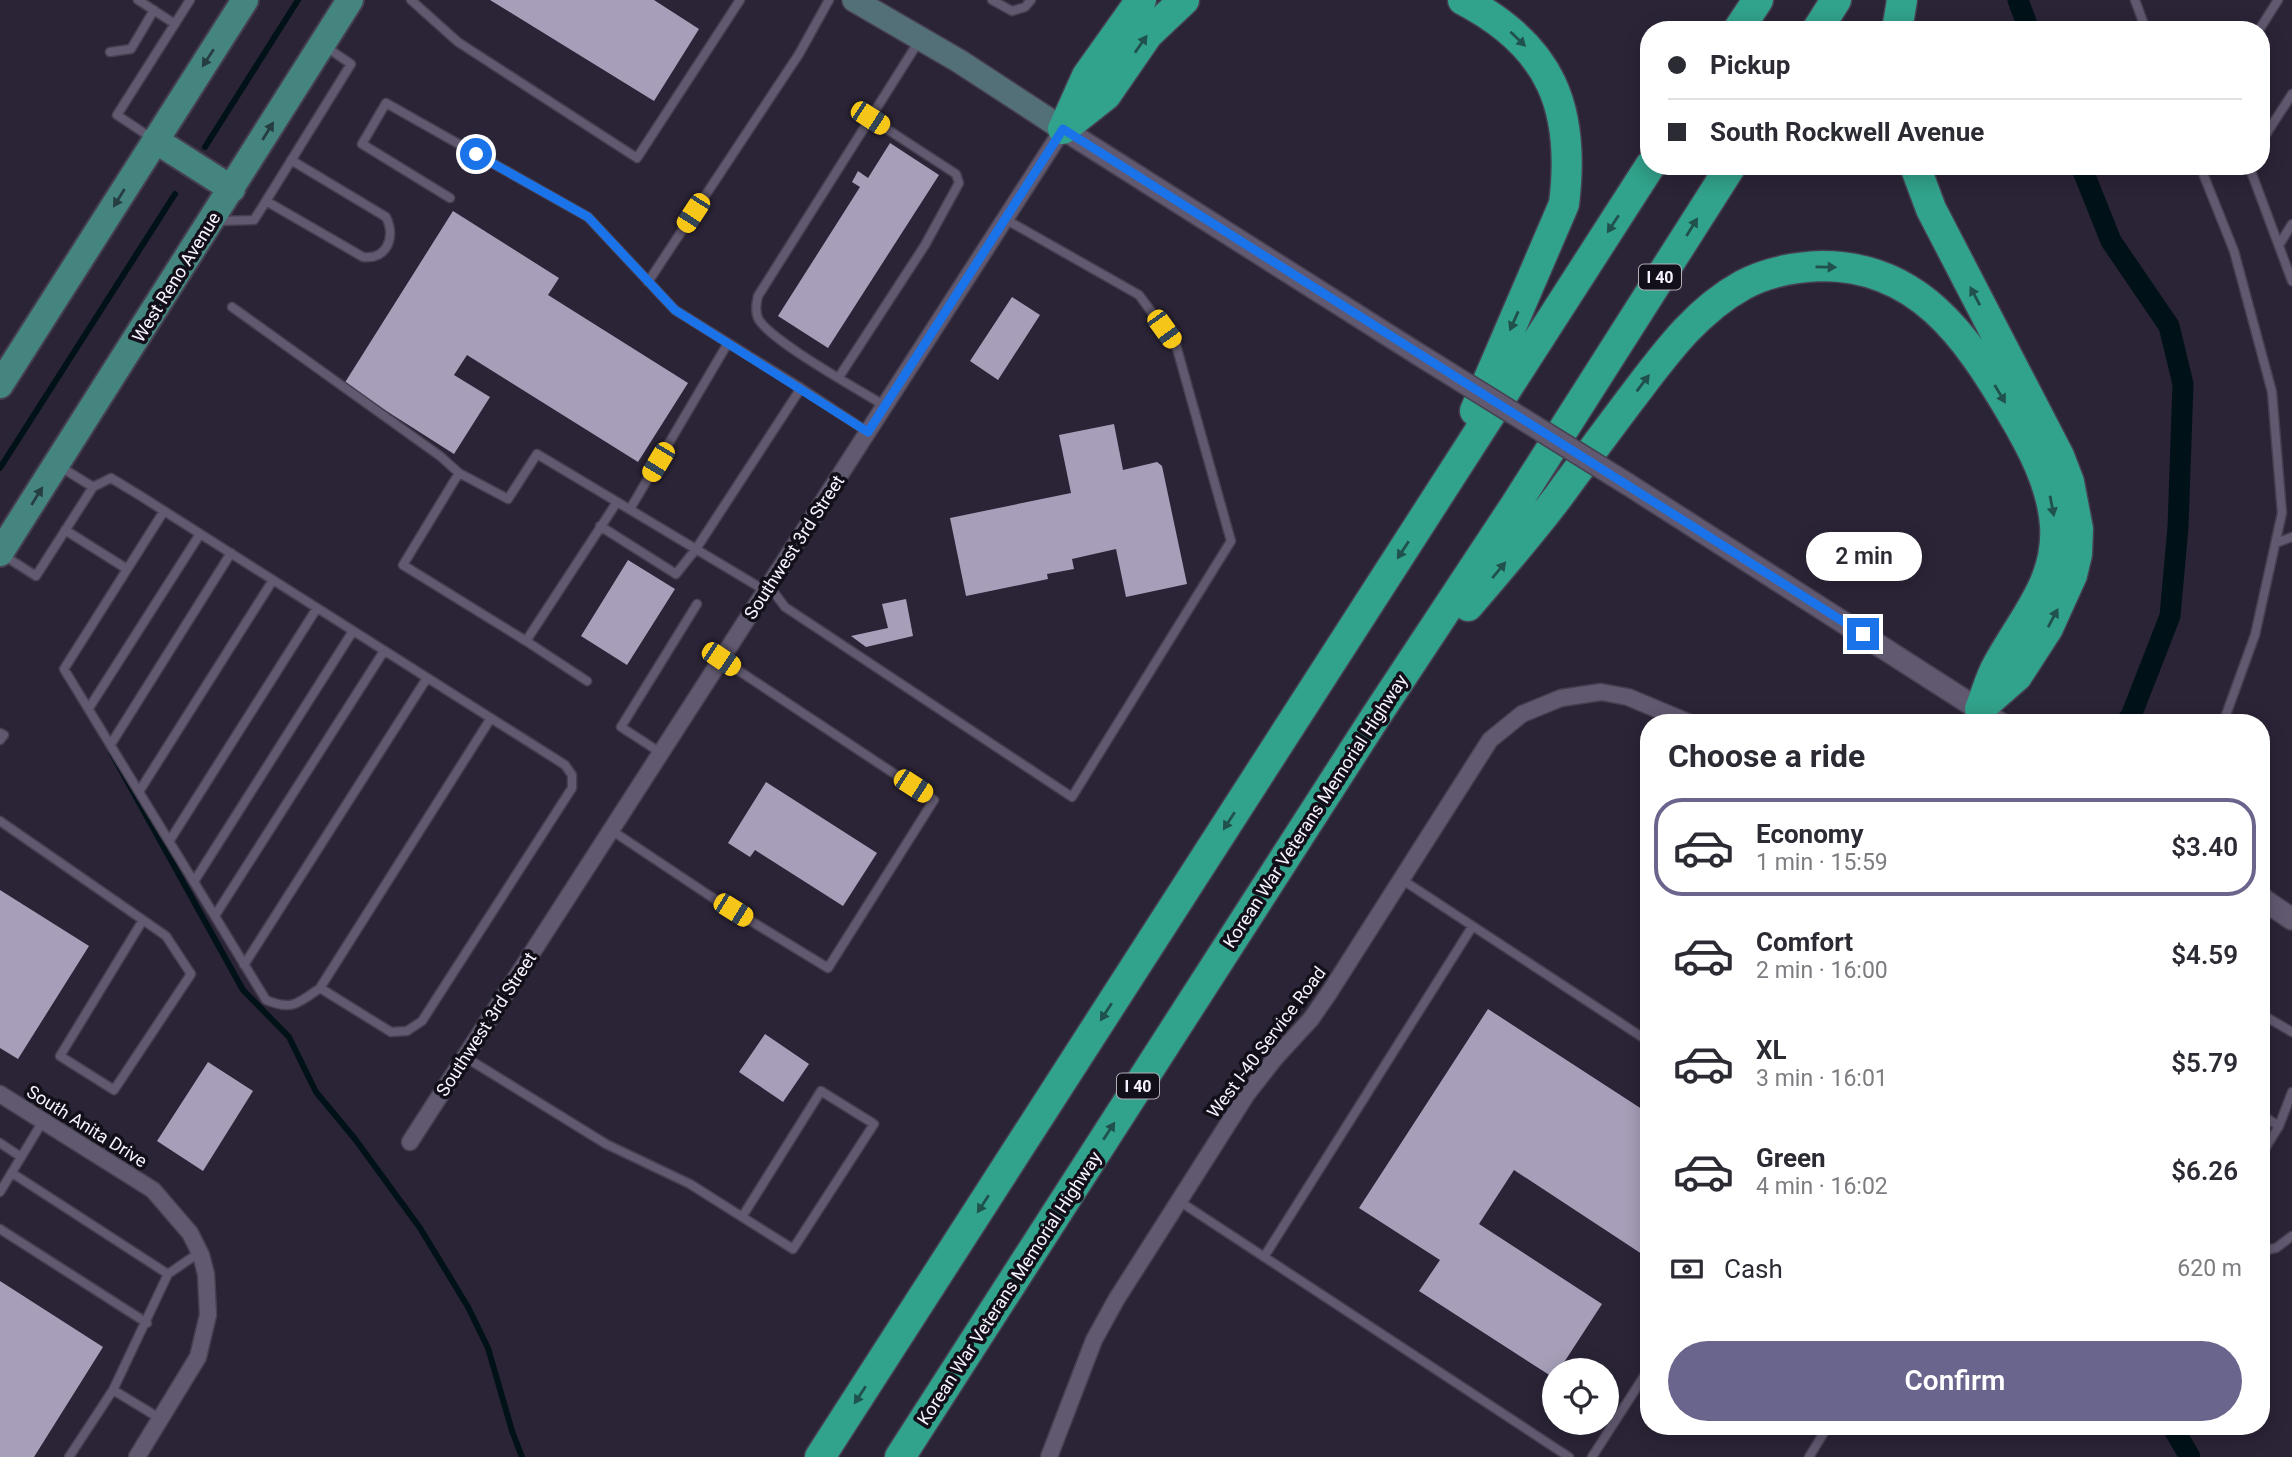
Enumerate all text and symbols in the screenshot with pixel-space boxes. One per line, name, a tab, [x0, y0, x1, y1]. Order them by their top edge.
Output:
one-way arrow	[1509, 31, 1526, 47]
one-way arrow	[1134, 35, 1148, 53]
one-way arrow	[202, 48, 215, 67]
text: Pickup	[1710, 50, 1790, 80]
car	[847, 98, 894, 138]
text: South Rockwell Avenue	[1710, 117, 1984, 147]
one-way arrow	[261, 122, 274, 141]
route start	[460, 138, 492, 170]
one-way arrow	[112, 188, 125, 208]
car	[673, 190, 714, 236]
street label: West Reno Avenue	[128, 208, 224, 346]
one-way arrow	[1607, 214, 1620, 233]
one-way arrow	[1686, 217, 1699, 237]
one-way arrow	[1815, 261, 1837, 272]
road number: I 40	[1639, 264, 1681, 290]
one-way arrow	[1969, 286, 1981, 306]
car	[1144, 306, 1185, 352]
one-way arrow	[1509, 311, 1520, 332]
one-way arrow	[1635, 375, 1650, 393]
one-way arrow	[1994, 384, 2006, 403]
car	[639, 439, 678, 485]
street label: Southwest 3rd Street	[740, 471, 848, 623]
one-way arrow	[30, 486, 43, 505]
one-way arrow	[2046, 495, 2057, 517]
callout: 2 min	[1805, 532, 1921, 582]
one-way arrow	[1396, 540, 1409, 560]
text: 2 min	[1835, 543, 1893, 570]
one-way arrow	[1491, 561, 1506, 579]
one-way arrow	[2047, 608, 2058, 628]
route end	[1847, 618, 1879, 650]
car	[698, 639, 745, 679]
street label: Korean War Veterans Memorial Highway	[1219, 670, 1412, 952]
text: Choose a ride	[1668, 737, 1865, 775]
car	[890, 766, 937, 806]
one-way arrow	[1222, 811, 1235, 831]
icon: car	[1672, 816, 1735, 879]
text: Economy	[1756, 819, 1863, 849]
text: $3.40	[2171, 832, 2238, 862]
text: 1 min · 15:59	[1756, 849, 1888, 876]
car	[710, 890, 757, 930]
icon: car	[1672, 924, 1735, 987]
text: Comfort	[1756, 927, 1853, 957]
text: $4.59	[2171, 940, 2238, 970]
street label: Southwest 3rd Street	[432, 948, 540, 1100]
text: 2 min · 16:00	[1756, 957, 1888, 984]
street label: West I-40 Service Road	[1202, 962, 1330, 1122]
one-way arrow	[1099, 1003, 1112, 1022]
icon: car	[1672, 1032, 1735, 1095]
text: XL	[1756, 1035, 1787, 1065]
text: $5.79	[2171, 1048, 2238, 1078]
text: 3 min · 16:01	[1756, 1065, 1888, 1092]
road number: I 40	[1117, 1074, 1159, 1098]
street label: South Anita Drive	[23, 1081, 151, 1171]
one-way arrow	[1103, 1122, 1116, 1141]
icon: car	[1672, 1140, 1735, 1203]
text: Green	[1756, 1143, 1826, 1173]
street label: Korean War Veterans Memorial Highway	[913, 1147, 1106, 1429]
text: $6.26	[2171, 1156, 2238, 1186]
text: 4 min · 16:02	[1756, 1173, 1888, 1200]
one-way arrow	[976, 1194, 989, 1213]
icon: cash	[1668, 1250, 1706, 1288]
text: Cash	[1724, 1254, 1783, 1284]
text: 620 m	[2177, 1255, 2242, 1282]
button: Confirm	[1668, 1341, 2242, 1421]
map controls	[1542, 1358, 1619, 1435]
button: locate	[1542, 1358, 1619, 1435]
one-way arrow	[853, 1386, 867, 1404]

